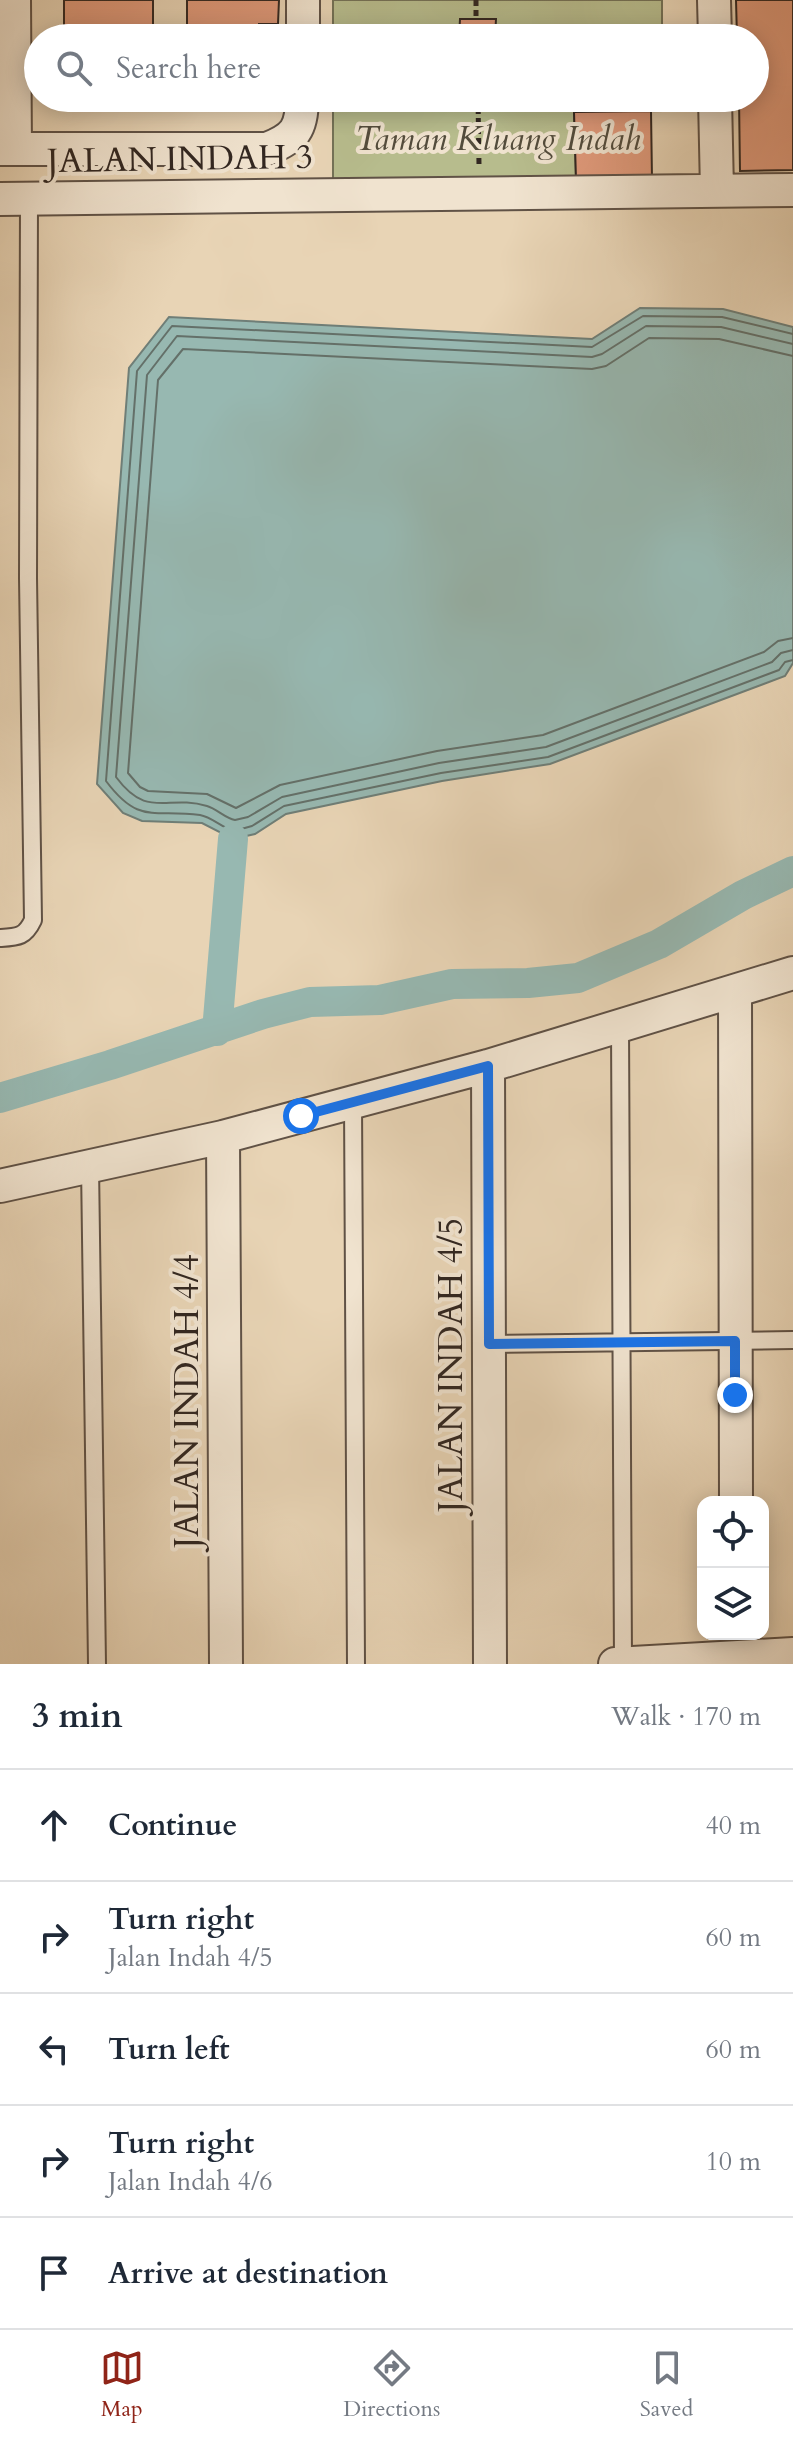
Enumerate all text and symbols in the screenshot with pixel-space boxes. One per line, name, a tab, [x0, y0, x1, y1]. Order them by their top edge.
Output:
search box	[24, 24, 769, 112]
icon: search	[52, 46, 96, 90]
text: Search here	[116, 48, 261, 89]
park label: Taman Kluang Indah	[355, 116, 641, 162]
street label: JALAN INDAH 3	[42, 134, 313, 184]
route start	[283, 1098, 319, 1134]
street label: JALAN INDAH 4/5	[428, 1218, 474, 1517]
street label: JALAN INDAH 4/4	[164, 1254, 210, 1553]
route end	[717, 1377, 753, 1413]
map controls	[697, 1496, 769, 1640]
button: locate	[697, 1496, 769, 1568]
button: layers	[697, 1568, 769, 1640]
text: 3 min	[32, 1693, 123, 1739]
text: Walk · 170 m	[611, 1699, 761, 1734]
icon: ahead	[32, 1803, 76, 1847]
text: Continue	[108, 1805, 237, 1846]
text: 40 m	[705, 1808, 761, 1843]
text: Turn right	[108, 1899, 254, 1940]
icon: right	[32, 1915, 76, 1959]
text: 60 m	[705, 1920, 761, 1955]
text: Jalan Indah 4/5	[108, 1940, 273, 1975]
icon: left	[32, 2027, 76, 2071]
text: Turn left	[108, 2029, 230, 2070]
text: 60 m	[705, 2032, 761, 2067]
text: Turn right	[108, 2123, 254, 2164]
icon: right	[32, 2139, 76, 2183]
text: 10 m	[705, 2144, 761, 2179]
text: Jalan Indah 4/6	[108, 2164, 273, 2199]
icon: arrive	[32, 2251, 76, 2295]
text: Arrive at destination	[108, 2253, 388, 2294]
tab: Map	[100, 2346, 144, 2424]
tab: Directions	[343, 2346, 440, 2424]
tab: Saved	[640, 2346, 693, 2424]

